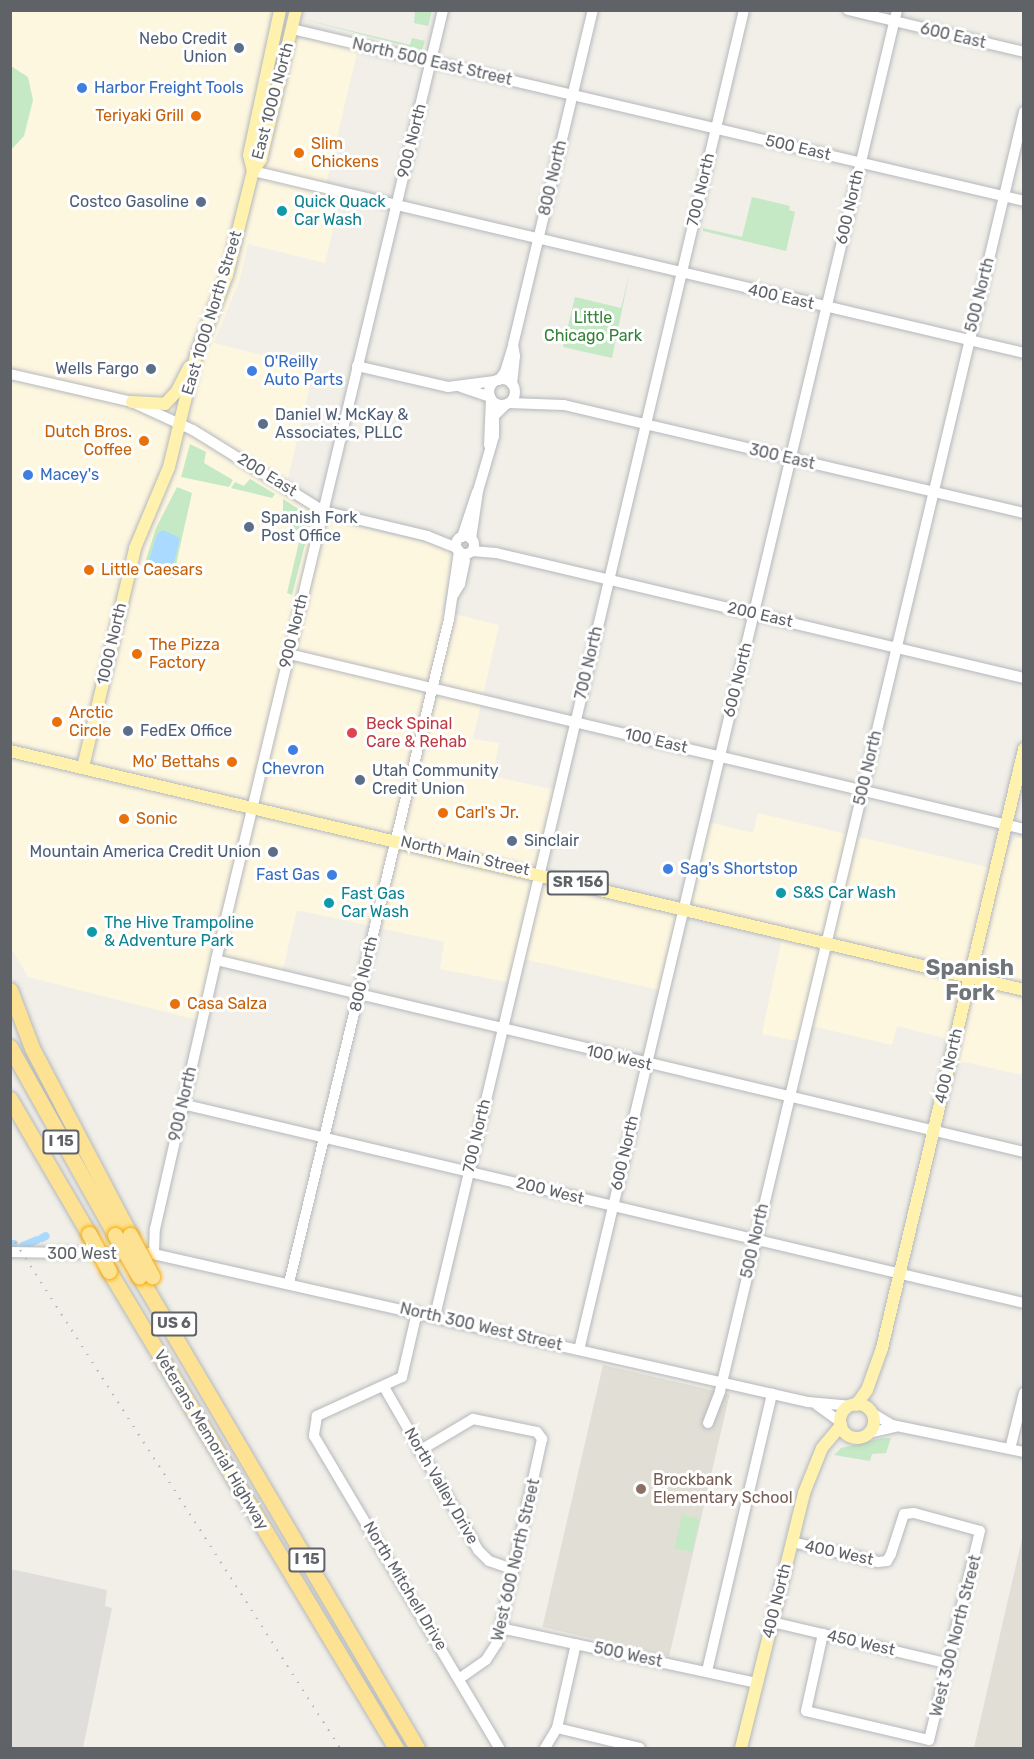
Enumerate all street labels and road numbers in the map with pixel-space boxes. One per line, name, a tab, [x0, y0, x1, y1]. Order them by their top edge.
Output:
street label: 600 East	[918, 19, 988, 53]
street label: North 500 East Street	[350, 34, 514, 90]
street label: East 1000 North	[248, 40, 298, 162]
street label: 900 North	[393, 102, 431, 180]
street label: 500 East	[763, 131, 833, 165]
street label: 800 North	[535, 138, 571, 218]
street label: 700 North	[683, 151, 719, 229]
street label: 600 North	[832, 168, 868, 246]
street label: East 1000 North Street	[178, 229, 246, 397]
street label: 500 North	[961, 256, 999, 334]
street label: 400 East	[746, 280, 816, 314]
street label: 300 East	[747, 440, 817, 474]
street label: 200 East	[234, 449, 300, 501]
street label: 900 North	[275, 592, 313, 670]
street label: 200 East	[725, 598, 795, 632]
street label: 1000 North	[93, 601, 131, 687]
street label: 700 North	[571, 624, 607, 702]
street label: 600 North	[719, 641, 757, 719]
street label: 100 East	[623, 724, 689, 758]
street label: 500 North	[850, 729, 886, 807]
street label: North Main Street	[399, 832, 531, 880]
road number: SR 156	[546, 871, 610, 895]
street label: 800 North	[346, 934, 382, 1014]
street label: 400 North	[931, 1027, 967, 1105]
street label: 100 West	[584, 1041, 654, 1075]
street label: 900 North	[165, 1065, 201, 1143]
street label: 700 North	[459, 1097, 495, 1175]
street label: 600 North	[607, 1114, 643, 1192]
road number: I 15	[42, 1130, 80, 1154]
street label: 200 West	[514, 1173, 586, 1209]
street label: 500 North	[737, 1202, 773, 1280]
street label: 300 West	[47, 1244, 117, 1264]
street label: North 300 West Street	[398, 1299, 564, 1355]
road number: US 6	[150, 1312, 198, 1336]
street label: Veterans Memorial Highway	[150, 1347, 272, 1533]
street label: North Valley Drive	[400, 1424, 482, 1548]
street label: West 600 North Street	[488, 1477, 544, 1643]
street label: North Mitchell Drive	[359, 1518, 451, 1654]
street label: 400 West	[803, 1536, 875, 1570]
road number: I 15	[288, 1548, 326, 1572]
street label: West 300 North Street	[927, 1553, 985, 1719]
street label: 400 North	[758, 1562, 796, 1640]
street label: 450 West	[825, 1626, 897, 1660]
street label: 500 West	[592, 1638, 664, 1672]

